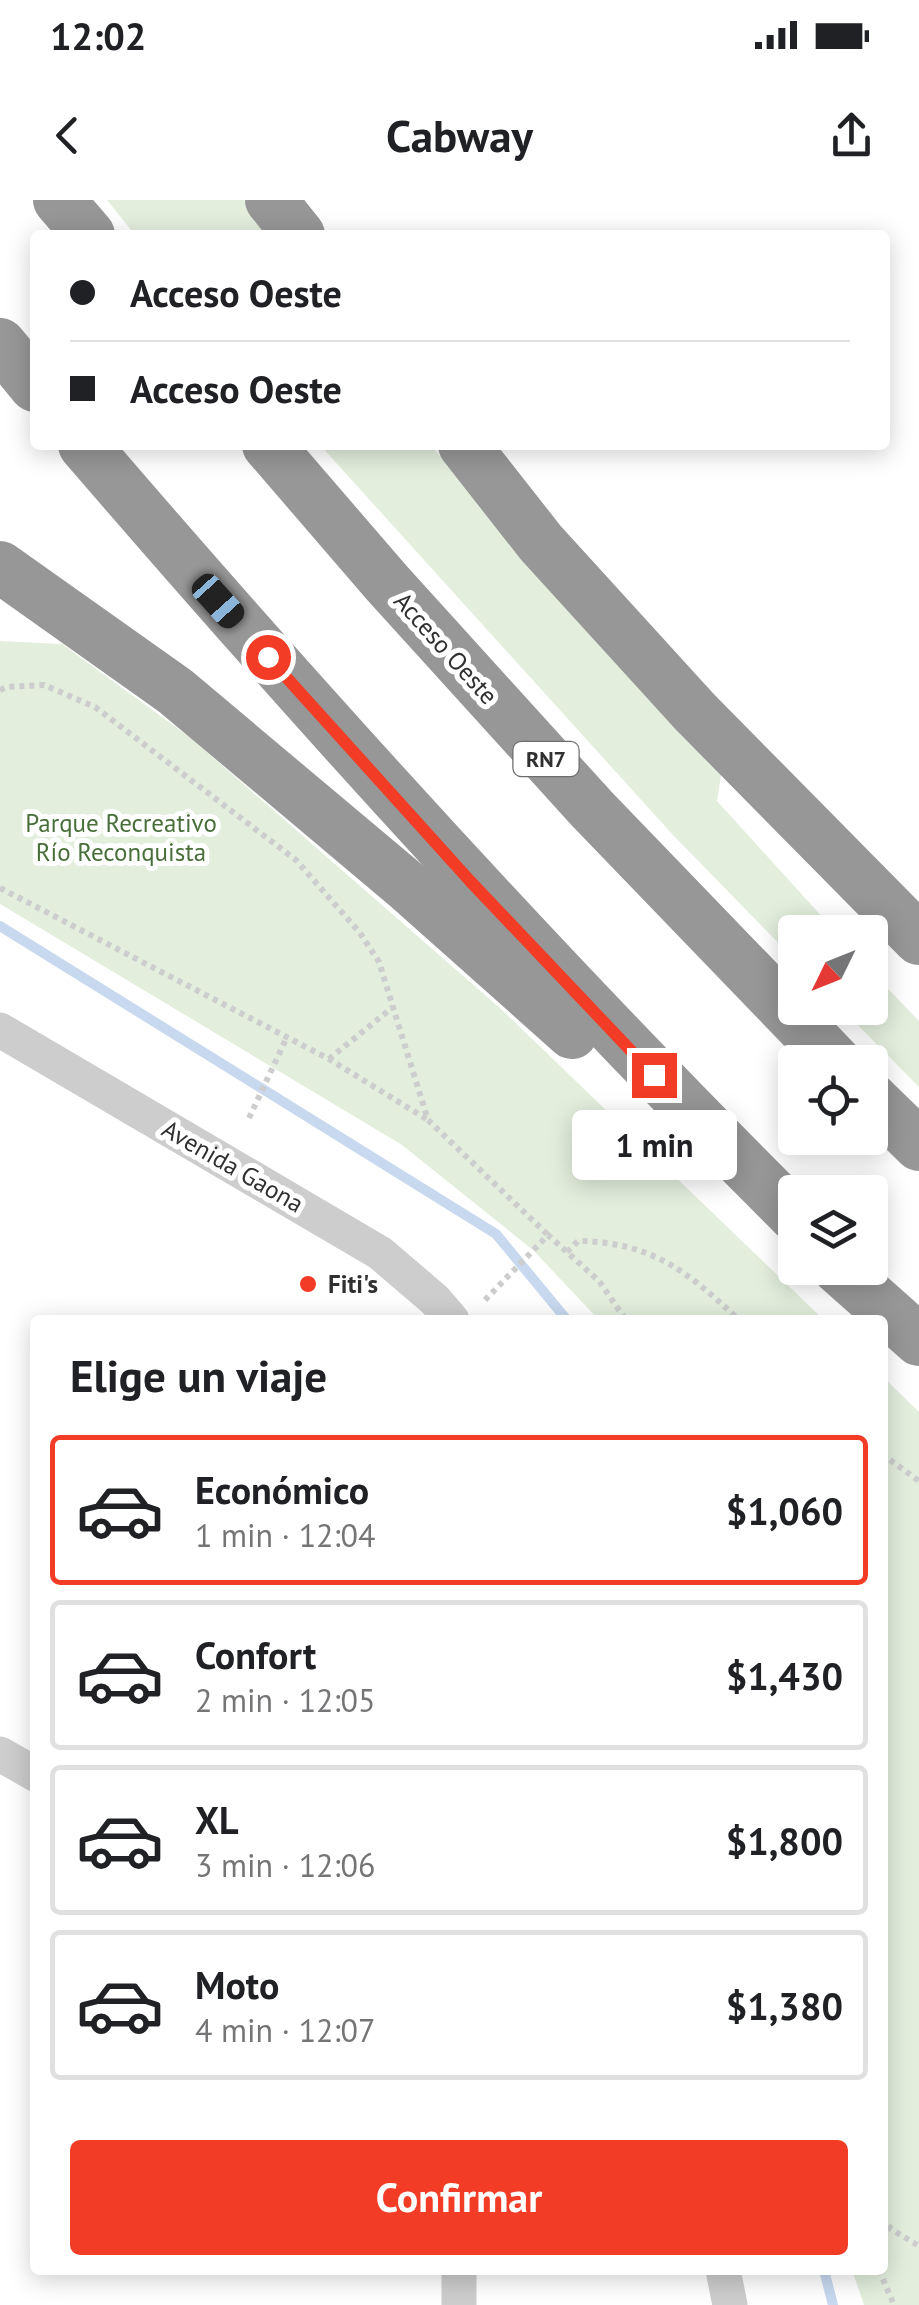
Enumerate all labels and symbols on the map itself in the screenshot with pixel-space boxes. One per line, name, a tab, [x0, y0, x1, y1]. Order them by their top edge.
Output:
car	[187, 569, 249, 633]
street label: Acceso Oeste	[387, 585, 505, 711]
route start	[246, 635, 291, 680]
road number: RN7	[514, 742, 578, 776]
park label: Parque Recreativo Río Reconquista	[25, 807, 217, 868]
north arrow	[778, 915, 888, 1025]
route end	[632, 1053, 677, 1098]
callout: 1 min	[572, 1110, 736, 1180]
street label: Avenida Gaona	[156, 1113, 310, 1219]
place label: Fiti's	[328, 1268, 378, 1300]
marker: Fiti's	[297, 1273, 319, 1295]

